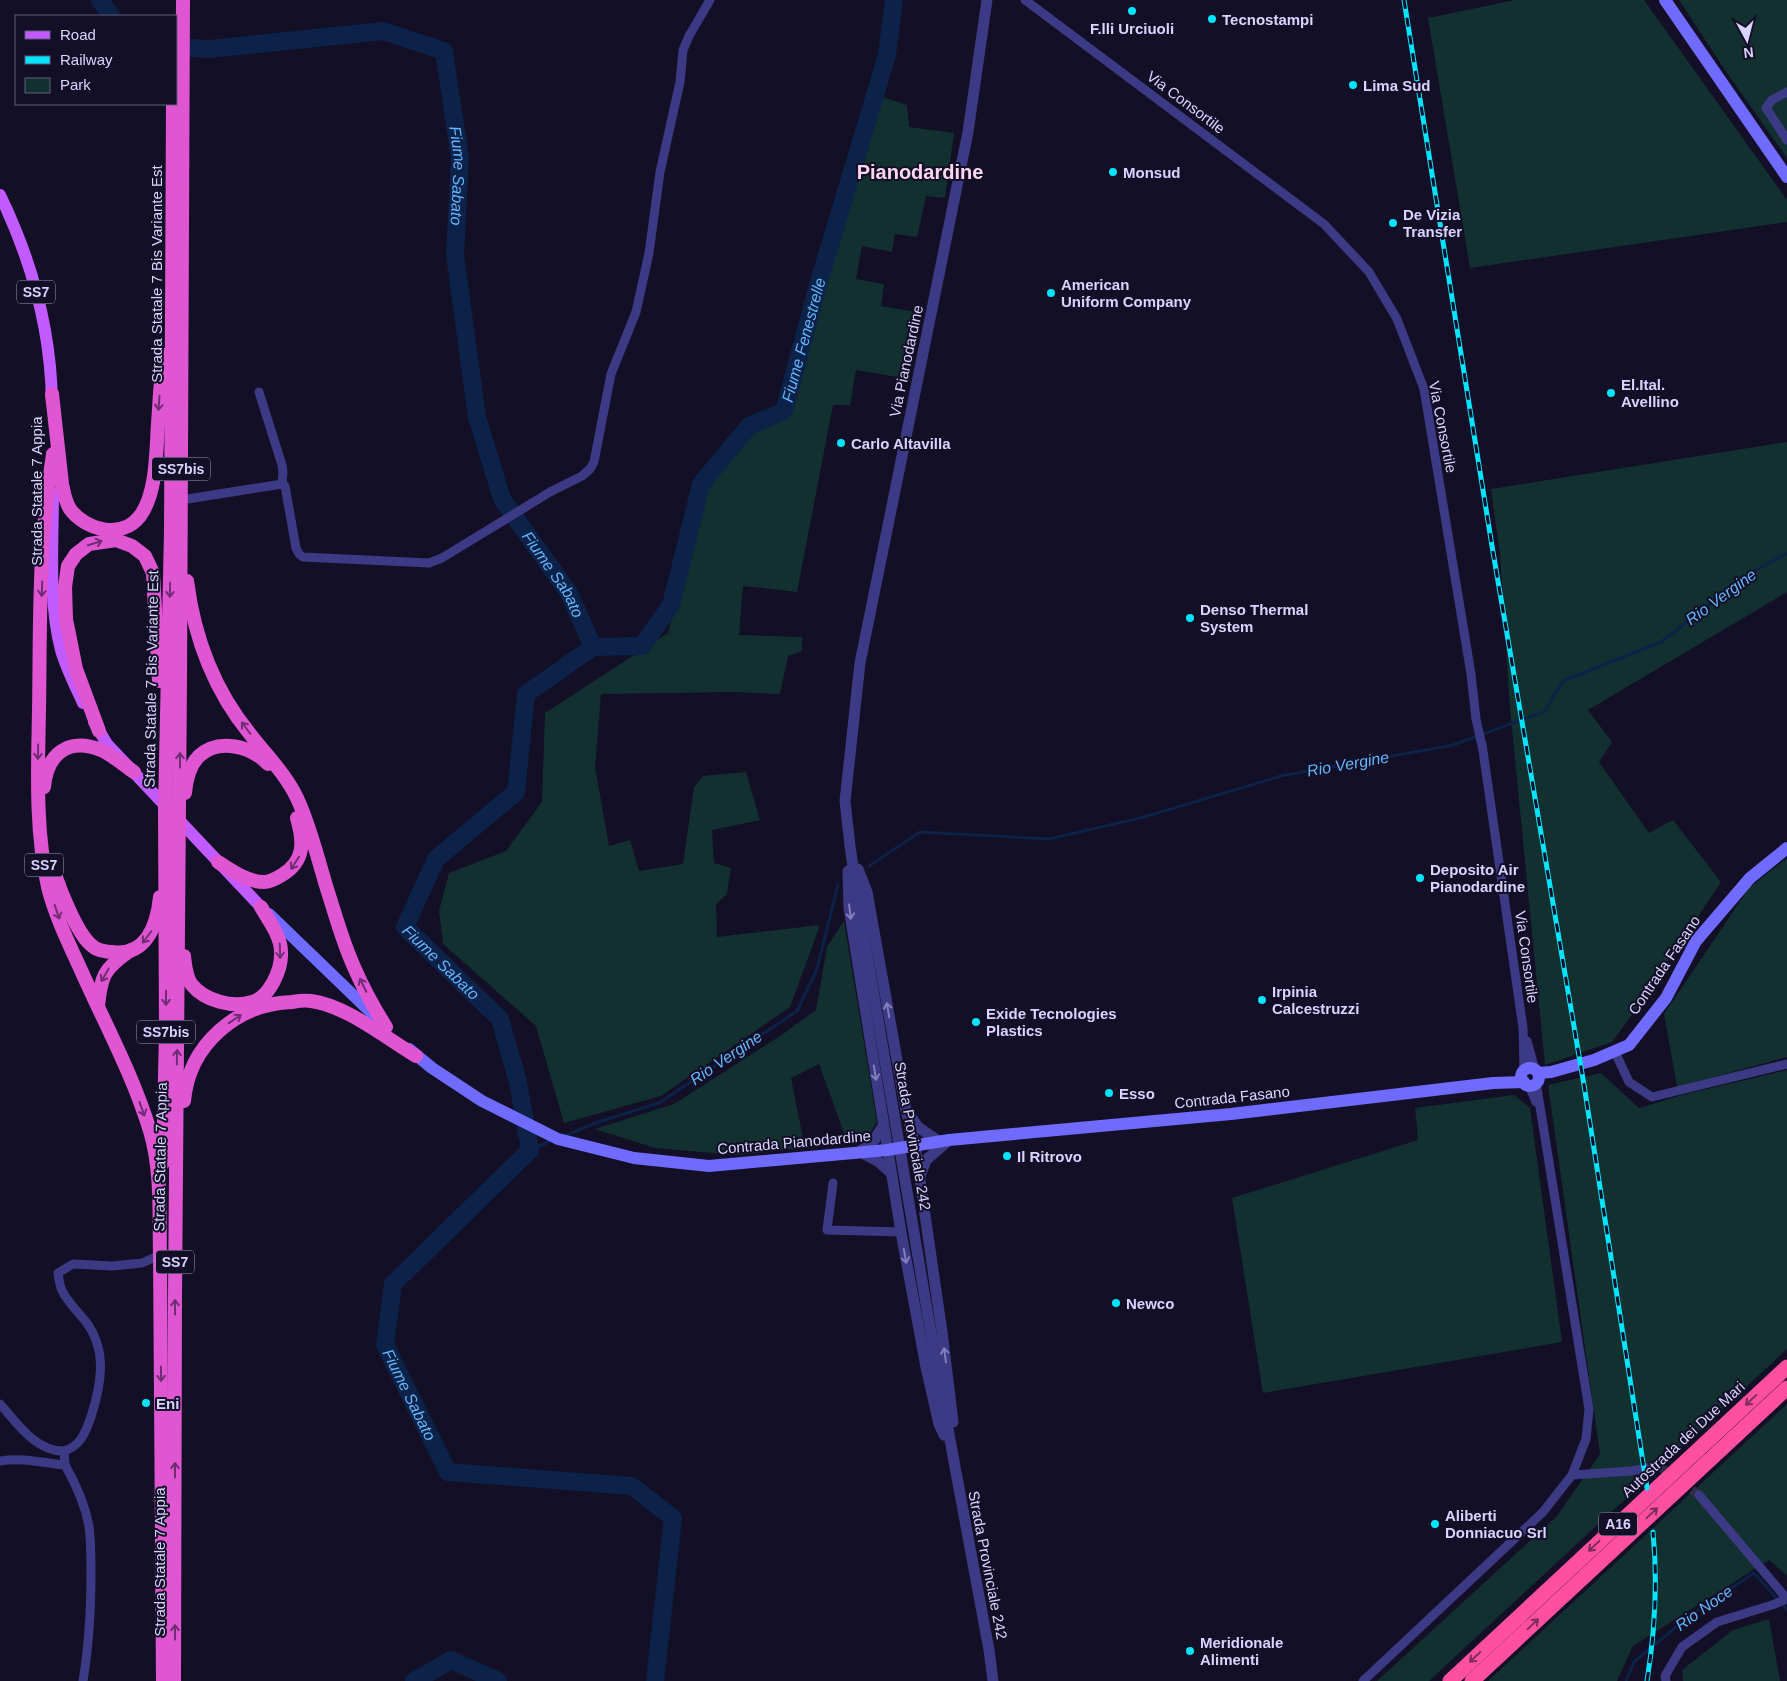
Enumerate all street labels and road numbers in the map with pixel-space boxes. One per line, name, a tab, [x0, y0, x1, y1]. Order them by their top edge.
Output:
street label: Via Consortile	[1144, 67, 1228, 137]
street label: Strada Statale 7 Bis Variante Est	[148, 165, 165, 383]
road number: SS7	[17, 280, 55, 304]
street label: Via Pianodardine	[886, 303, 926, 419]
street label: Via Consortile	[1426, 380, 1460, 474]
street label: Strada Statale 7 Appia	[28, 416, 45, 566]
road number: SS7bis	[152, 458, 210, 480]
street label: Strada Statale 7 Bis Variante Est	[141, 569, 161, 788]
road number: SS7	[25, 854, 63, 876]
street label: Via Consortile	[1512, 910, 1542, 1004]
street label: Contrada Fasano	[1625, 912, 1703, 1018]
road number: SS7bis	[137, 1020, 195, 1044]
street label: Strada Provinciale 242	[892, 1060, 934, 1212]
street label: Strada Statale 7 Appia	[150, 1082, 170, 1232]
street label: Contrada Fasano	[1173, 1082, 1291, 1112]
street label: Contrada Pianodardine	[716, 1127, 872, 1157]
road number: SS7	[156, 1250, 194, 1274]
street label: Autostrada dei Due Mari	[1618, 1378, 1748, 1500]
street label: Strada Statale 7 Appia	[151, 1487, 168, 1637]
street label: Strada Provinciale 242	[965, 1489, 1011, 1641]
road number: A16	[1599, 1512, 1637, 1536]

